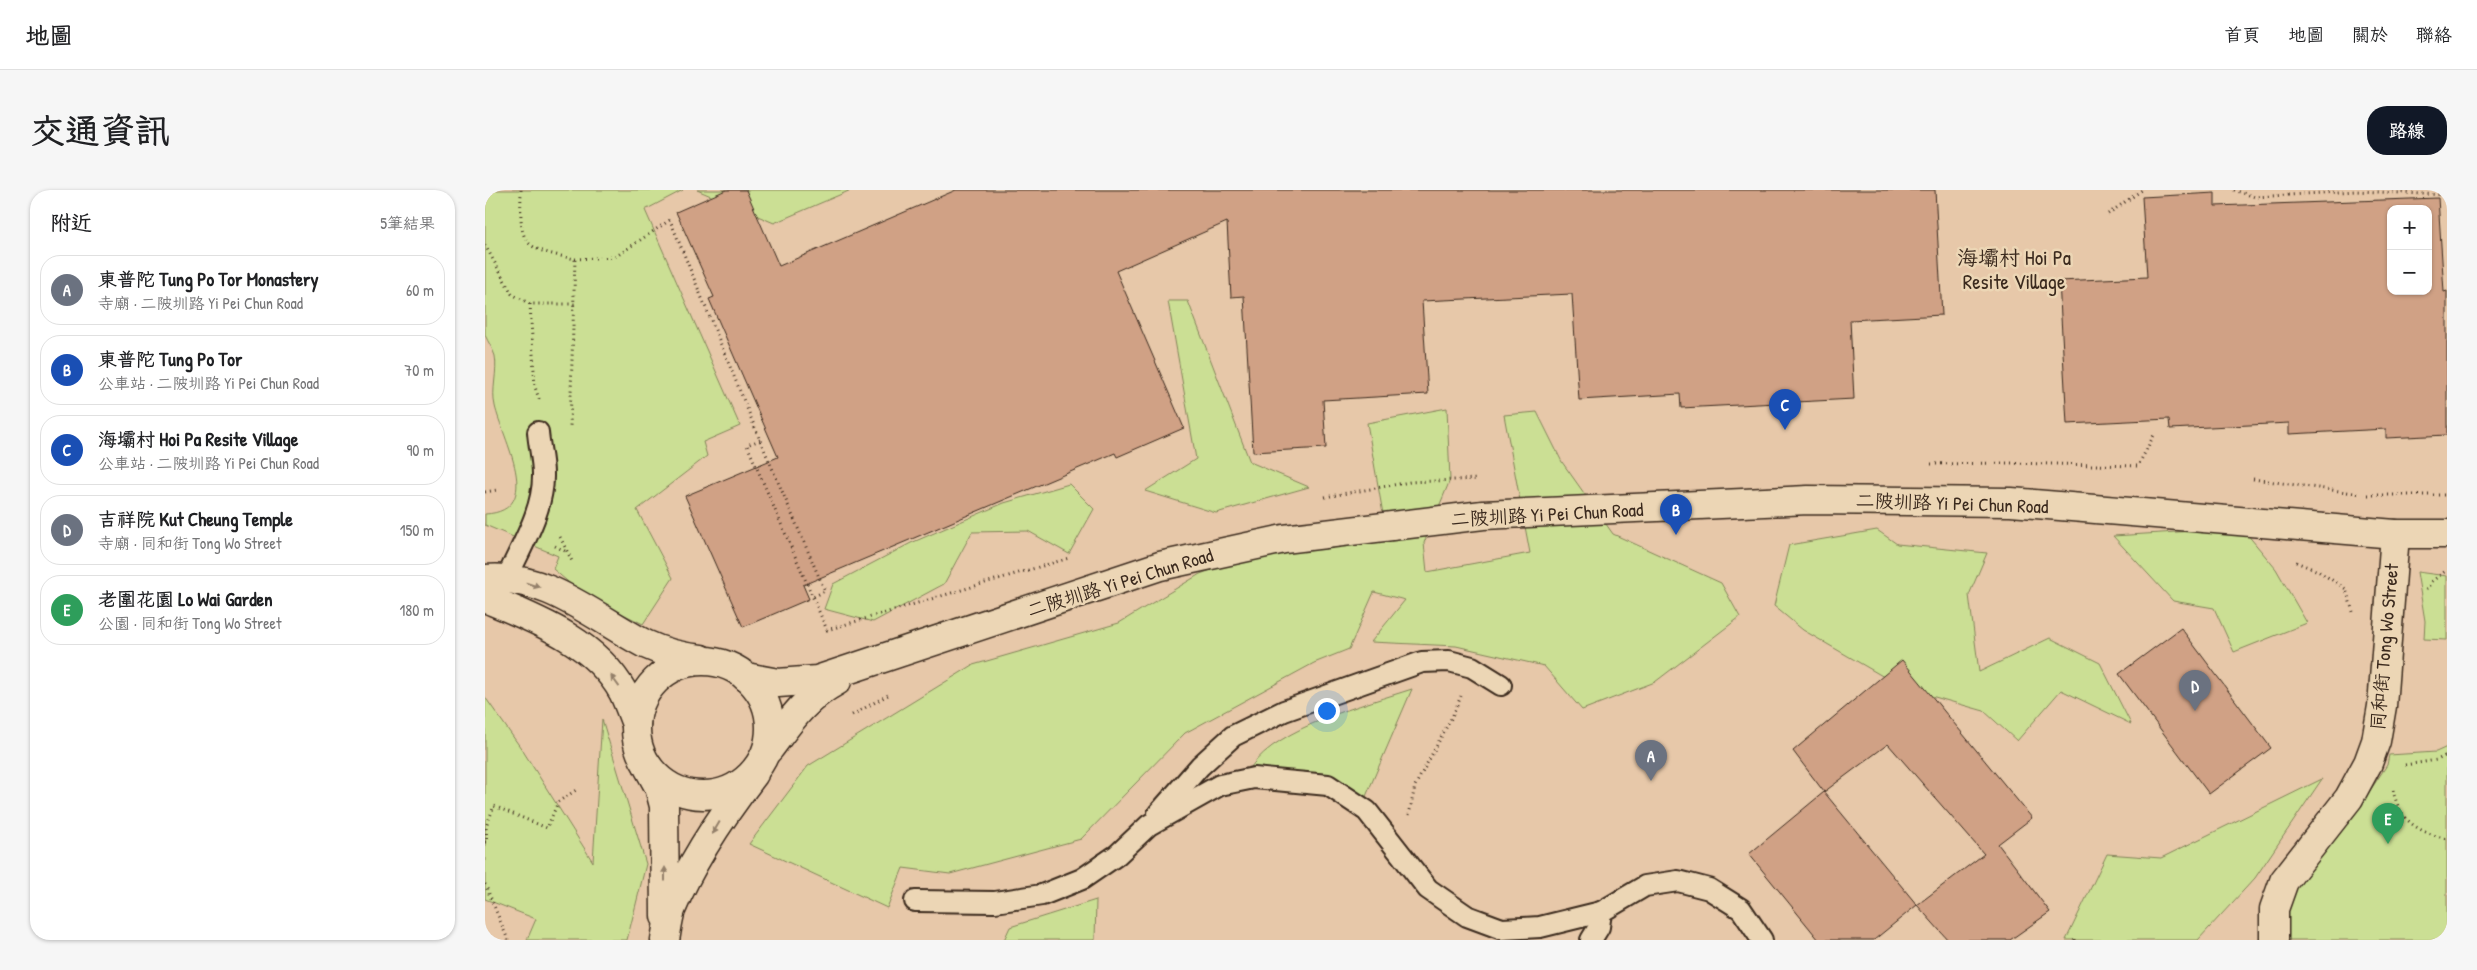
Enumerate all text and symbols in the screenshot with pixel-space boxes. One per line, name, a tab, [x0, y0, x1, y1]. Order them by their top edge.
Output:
text: 地圖	[25, 19, 73, 51]
text: 首頁	[2224, 22, 2260, 47]
text: 地圖	[2288, 22, 2324, 47]
text: 關於	[2352, 22, 2388, 47]
text: 聯絡	[2416, 22, 2452, 47]
button: 路線	[2367, 106, 2447, 155]
text: 交通資訊	[30, 107, 170, 154]
map controls	[2387, 205, 2432, 295]
button: +	[2387, 205, 2432, 250]
text: 附近	[50, 208, 92, 237]
text: 5筆結果	[380, 212, 435, 234]
district label: 海壩村 Hoi Pa Resite Village	[1957, 243, 2071, 296]
button: −	[2387, 250, 2432, 295]
text: 東普陀 Tung Po Tor Monastery	[98, 266, 318, 292]
text: A	[63, 279, 71, 301]
text: 60 m	[406, 279, 434, 301]
text: 寺廟 · 二陂圳路 Yi Pei Chun Road	[98, 292, 303, 314]
text: 東普陀 Tung Po Tor	[98, 346, 242, 372]
text: B	[63, 359, 71, 381]
text: 70 m	[404, 359, 434, 381]
text: 公車站 · 二陂圳路 Yi Pei Chun Road	[98, 372, 319, 394]
pin: C	[1769, 389, 1801, 430]
text: 海壩村 Hoi Pa Resite Village	[98, 426, 298, 452]
text: C	[63, 439, 71, 461]
text: 90 m	[406, 439, 434, 461]
text: 公車站 · 二陂圳路 Yi Pei Chun Road	[98, 452, 319, 474]
street label: 二陂圳路 Yi Pei Chun Road	[1855, 487, 2049, 519]
pin: B	[1660, 494, 1692, 535]
street label: 二陂圳路 Yi Pei Chun Road	[1450, 496, 1645, 532]
text: 吉祥院 Kut Cheung Temple	[98, 506, 293, 532]
text: D	[63, 519, 71, 541]
text: 150 m	[400, 519, 434, 541]
text: 寺廟 · 同和街 Tong Wo Street	[98, 532, 281, 554]
street label: 二陂圳路 Yi Pei Chun Road	[1024, 541, 1217, 623]
street label: 同和街 Tong Wo Street	[2364, 562, 2404, 731]
one-way arrow	[526, 582, 541, 590]
text: 老圍花園 Lo Wai Garden	[98, 586, 273, 612]
text: E	[63, 599, 71, 621]
text: 180 m	[400, 599, 434, 621]
text: 公園 · 同和街 Tong Wo Street	[98, 612, 281, 634]
pin: D	[2179, 670, 2211, 711]
one-way arrow	[609, 675, 620, 688]
your location	[1314, 698, 1340, 724]
pin: A	[1635, 740, 1667, 781]
pin: E	[2372, 803, 2404, 844]
one-way arrow	[712, 821, 720, 835]
one-way arrow	[661, 866, 669, 882]

